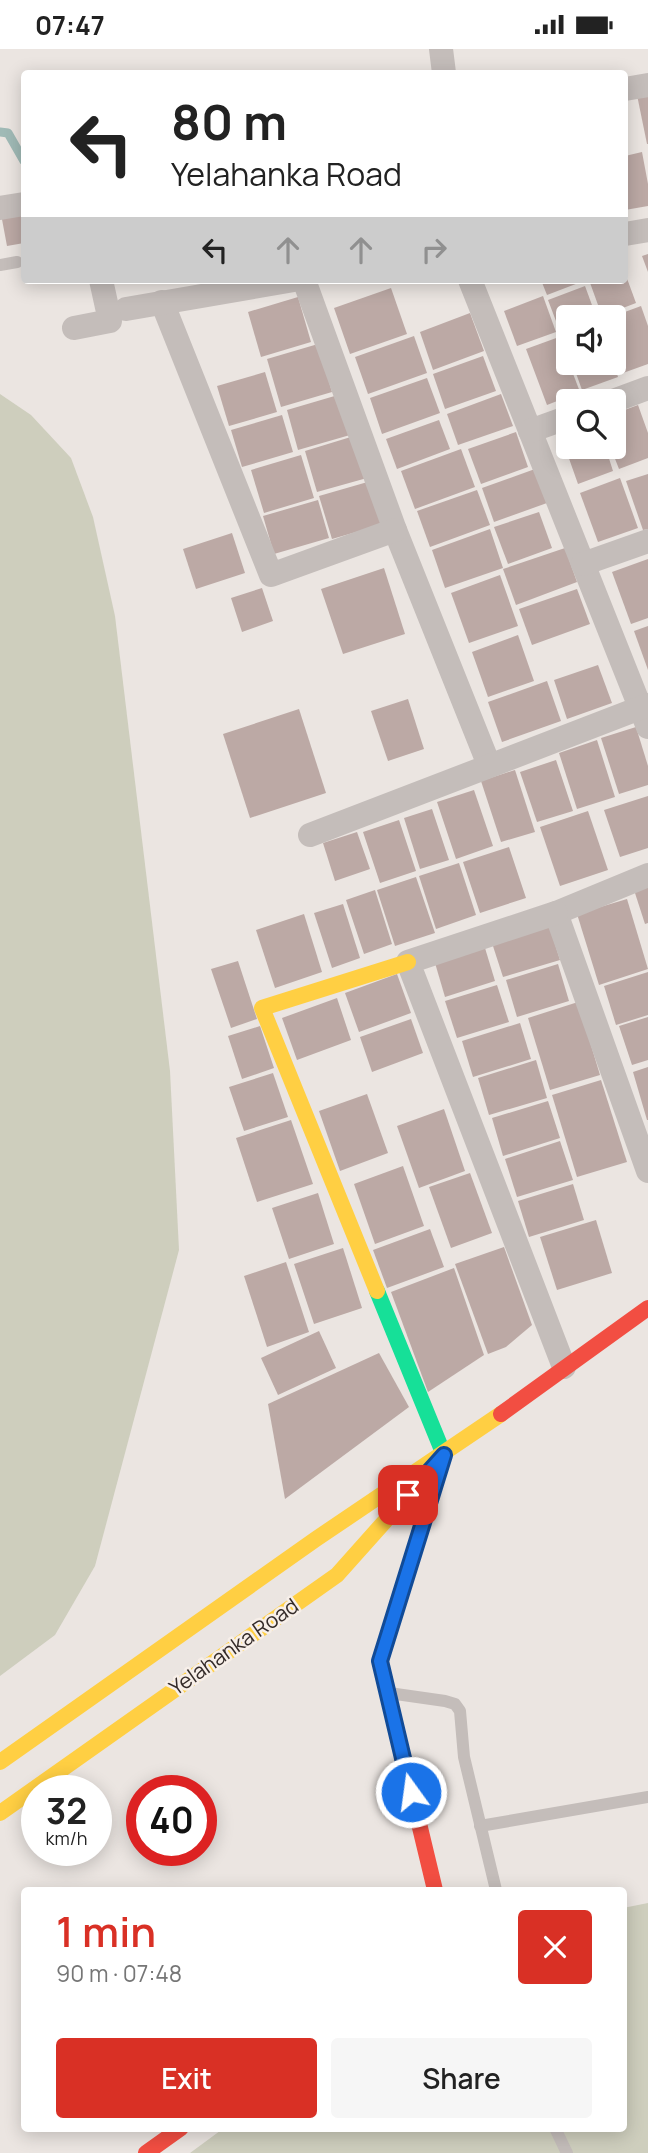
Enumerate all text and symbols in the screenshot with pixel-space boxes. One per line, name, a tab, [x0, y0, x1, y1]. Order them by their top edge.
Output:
text: 07:47	[35, 7, 105, 43]
text: 80 m	[171, 88, 287, 155]
icon: left	[56, 98, 147, 189]
text: Yelahanka Road	[171, 152, 402, 196]
icon: left	[196, 231, 234, 269]
icon: ahead	[269, 231, 307, 269]
icon: ahead	[342, 231, 380, 269]
icon: right	[415, 231, 453, 269]
map controls	[556, 305, 626, 459]
button: sound	[556, 305, 626, 375]
button: search	[556, 389, 626, 459]
pin	[378, 1465, 438, 1525]
icon: arrive	[389, 1476, 427, 1514]
street label: Yelahanka Road	[163, 1591, 304, 1701]
position arrow	[374, 1755, 448, 1829]
speed limit sign: 40	[126, 1775, 217, 1866]
text: 32	[46, 1787, 87, 1835]
text: km/h	[46, 1826, 87, 1850]
text: 1 min	[56, 1902, 156, 1960]
button: close	[518, 1910, 592, 1984]
text: 90 m · 07:48	[56, 1957, 182, 1989]
button: Exit	[56, 2038, 317, 2118]
button: Share	[331, 2038, 592, 2118]

